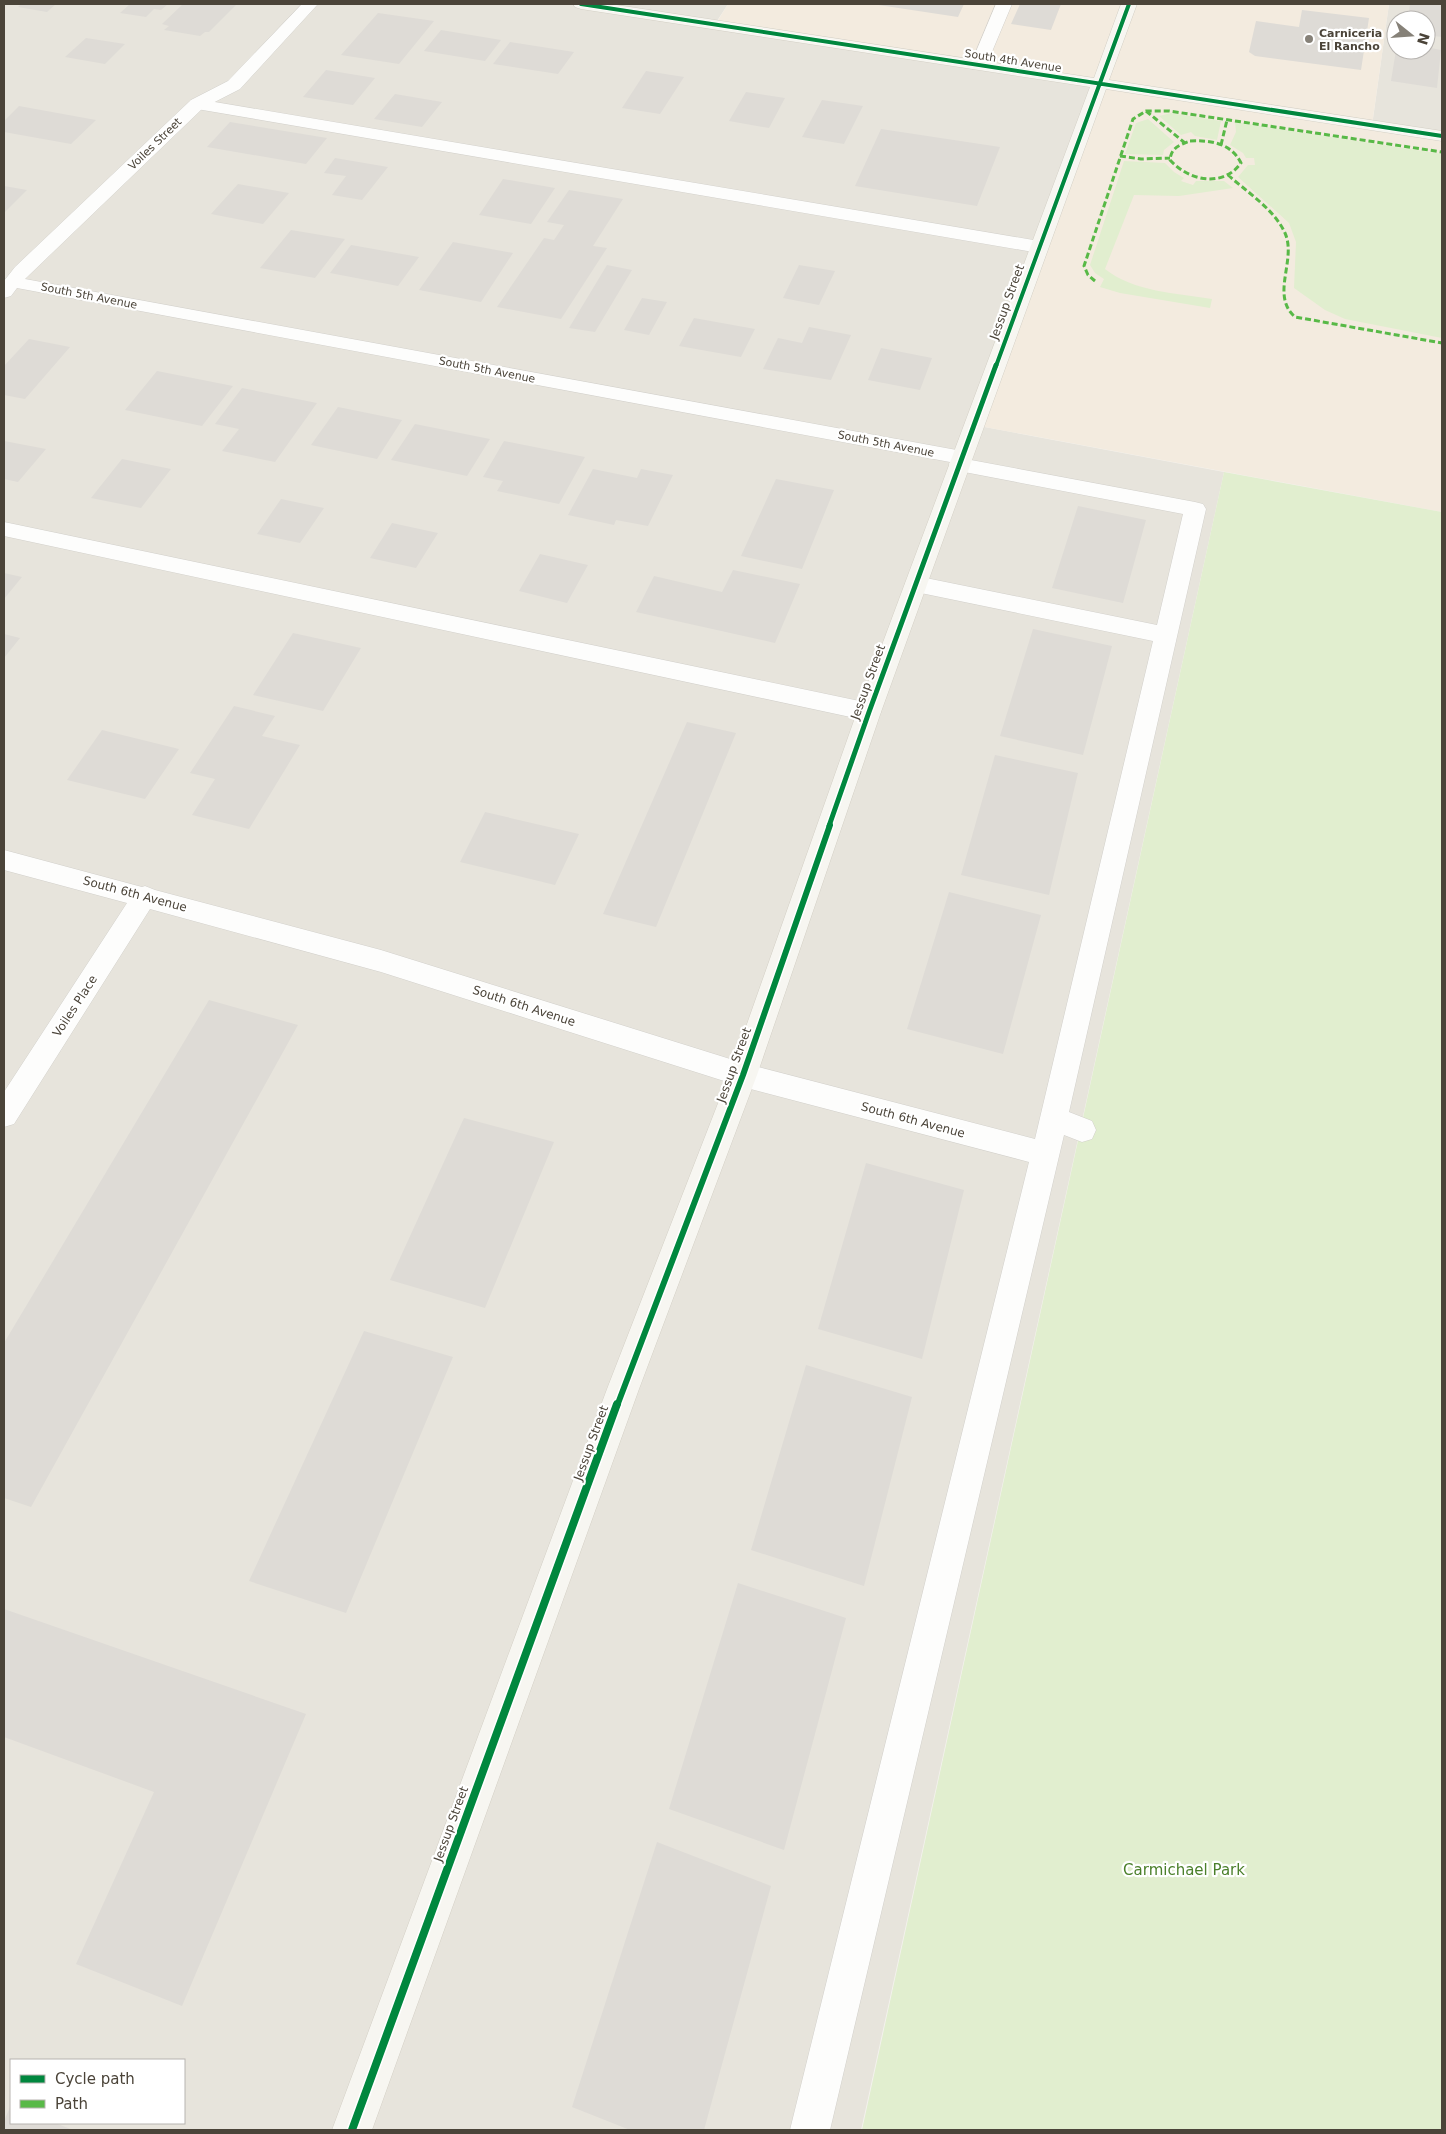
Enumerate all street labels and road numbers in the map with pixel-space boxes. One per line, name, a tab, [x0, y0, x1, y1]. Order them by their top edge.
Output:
street label: South 4th Avenue	[964, 47, 1063, 75]
street label: Voiles Street	[126, 115, 185, 173]
street label: Jessup Street	[987, 262, 1027, 342]
street label: South 5th Avenue	[40, 280, 139, 312]
street label: South 5th Avenue	[438, 354, 537, 386]
street label: South 5th Avenue	[837, 428, 936, 460]
street label: Jessup Street	[848, 642, 888, 722]
street label: South 6th Avenue	[81, 873, 189, 915]
street label: Voiles Place	[50, 973, 100, 1039]
street label: South 6th Avenue	[471, 983, 577, 1029]
street label: Jessup Street	[714, 1025, 754, 1105]
street label: South 6th Avenue	[859, 1099, 967, 1141]
street label: Jessup Street	[571, 1403, 611, 1483]
street label: Jessup Street	[431, 1784, 471, 1864]

